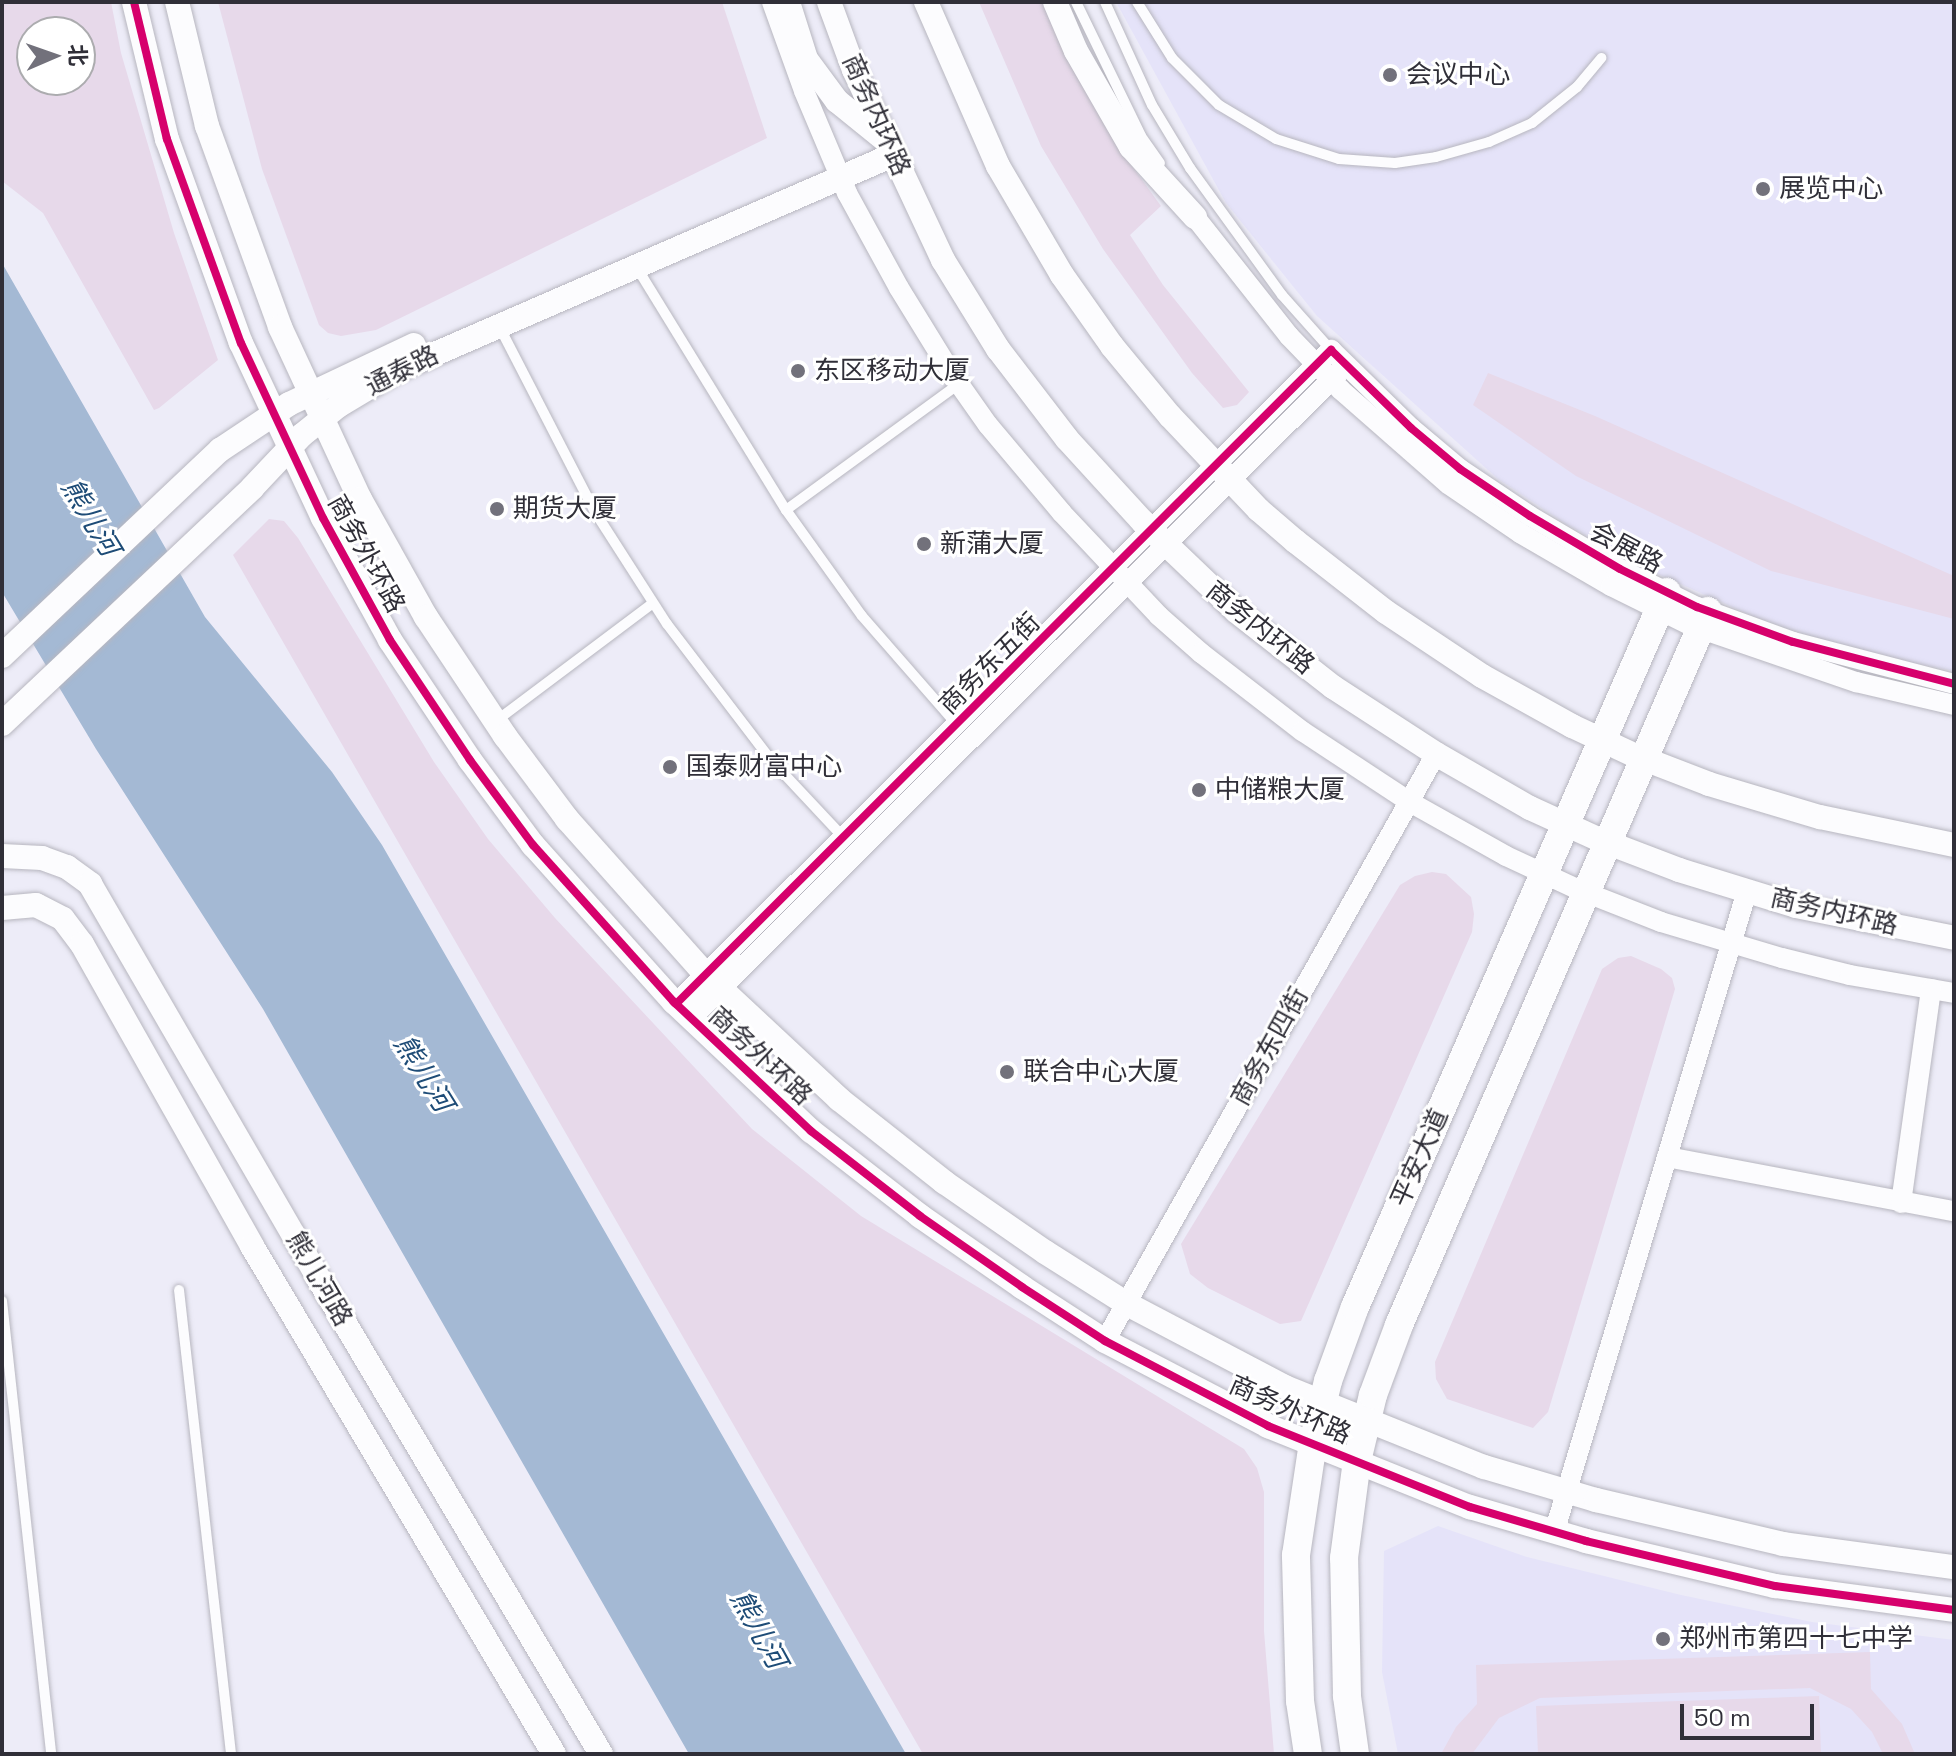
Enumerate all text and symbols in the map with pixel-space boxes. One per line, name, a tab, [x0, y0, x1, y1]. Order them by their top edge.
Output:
north arrow	[16, 16, 96, 96]
text: 北	[64, 44, 92, 67]
street label: 商务内环路	[835, 49, 917, 181]
place label: 会议中心	[1406, 59, 1510, 91]
marker: 会议中心	[1381, 66, 1399, 84]
place label: 展览中心	[1779, 173, 1883, 205]
marker: 展览中心	[1754, 180, 1772, 198]
street label: 通泰路	[360, 339, 444, 403]
place label: 东区移动大厦	[814, 355, 970, 387]
marker: 东区移动大厦	[789, 362, 807, 380]
water label: 熊儿河	[55, 472, 127, 562]
street label: 商务外环路	[321, 490, 411, 618]
place label: 期货大厦	[513, 493, 617, 525]
marker: 期货大厦	[488, 500, 506, 518]
street label: 会展路	[1584, 516, 1668, 580]
place label: 新蒲大厦	[940, 528, 1044, 560]
marker: 新蒲大厦	[915, 535, 933, 553]
street label: 商务内环路	[1200, 575, 1320, 681]
street label: 商务东五街	[933, 607, 1047, 721]
place label: 国泰财富中心	[686, 751, 842, 783]
marker: 国泰财富中心	[661, 758, 679, 776]
place label: 中储粮大厦	[1215, 774, 1345, 806]
marker: 中储粮大厦	[1190, 781, 1208, 799]
street label: 商务内环路	[1767, 882, 1901, 942]
street label: 商务东四街	[1225, 983, 1315, 1111]
street label: 商务外环路	[702, 1000, 818, 1112]
water label: 熊儿河	[387, 1028, 461, 1118]
place label: 联合中心大厦	[1023, 1056, 1179, 1088]
marker: 联合中心大厦	[998, 1063, 1016, 1081]
street label: 平安大道	[1385, 1104, 1455, 1212]
street label: 熊儿河路	[279, 1226, 359, 1332]
street label: 商务外环路	[1224, 1369, 1356, 1451]
water label: 熊儿河	[724, 1584, 794, 1674]
place label: 郑州市第四十七中学	[1679, 1623, 1913, 1655]
marker: 郑州市第四十七中学	[1654, 1630, 1672, 1648]
scale bar	[1684, 1688, 1818, 1738]
text: 50 m	[1694, 1702, 1751, 1733]

